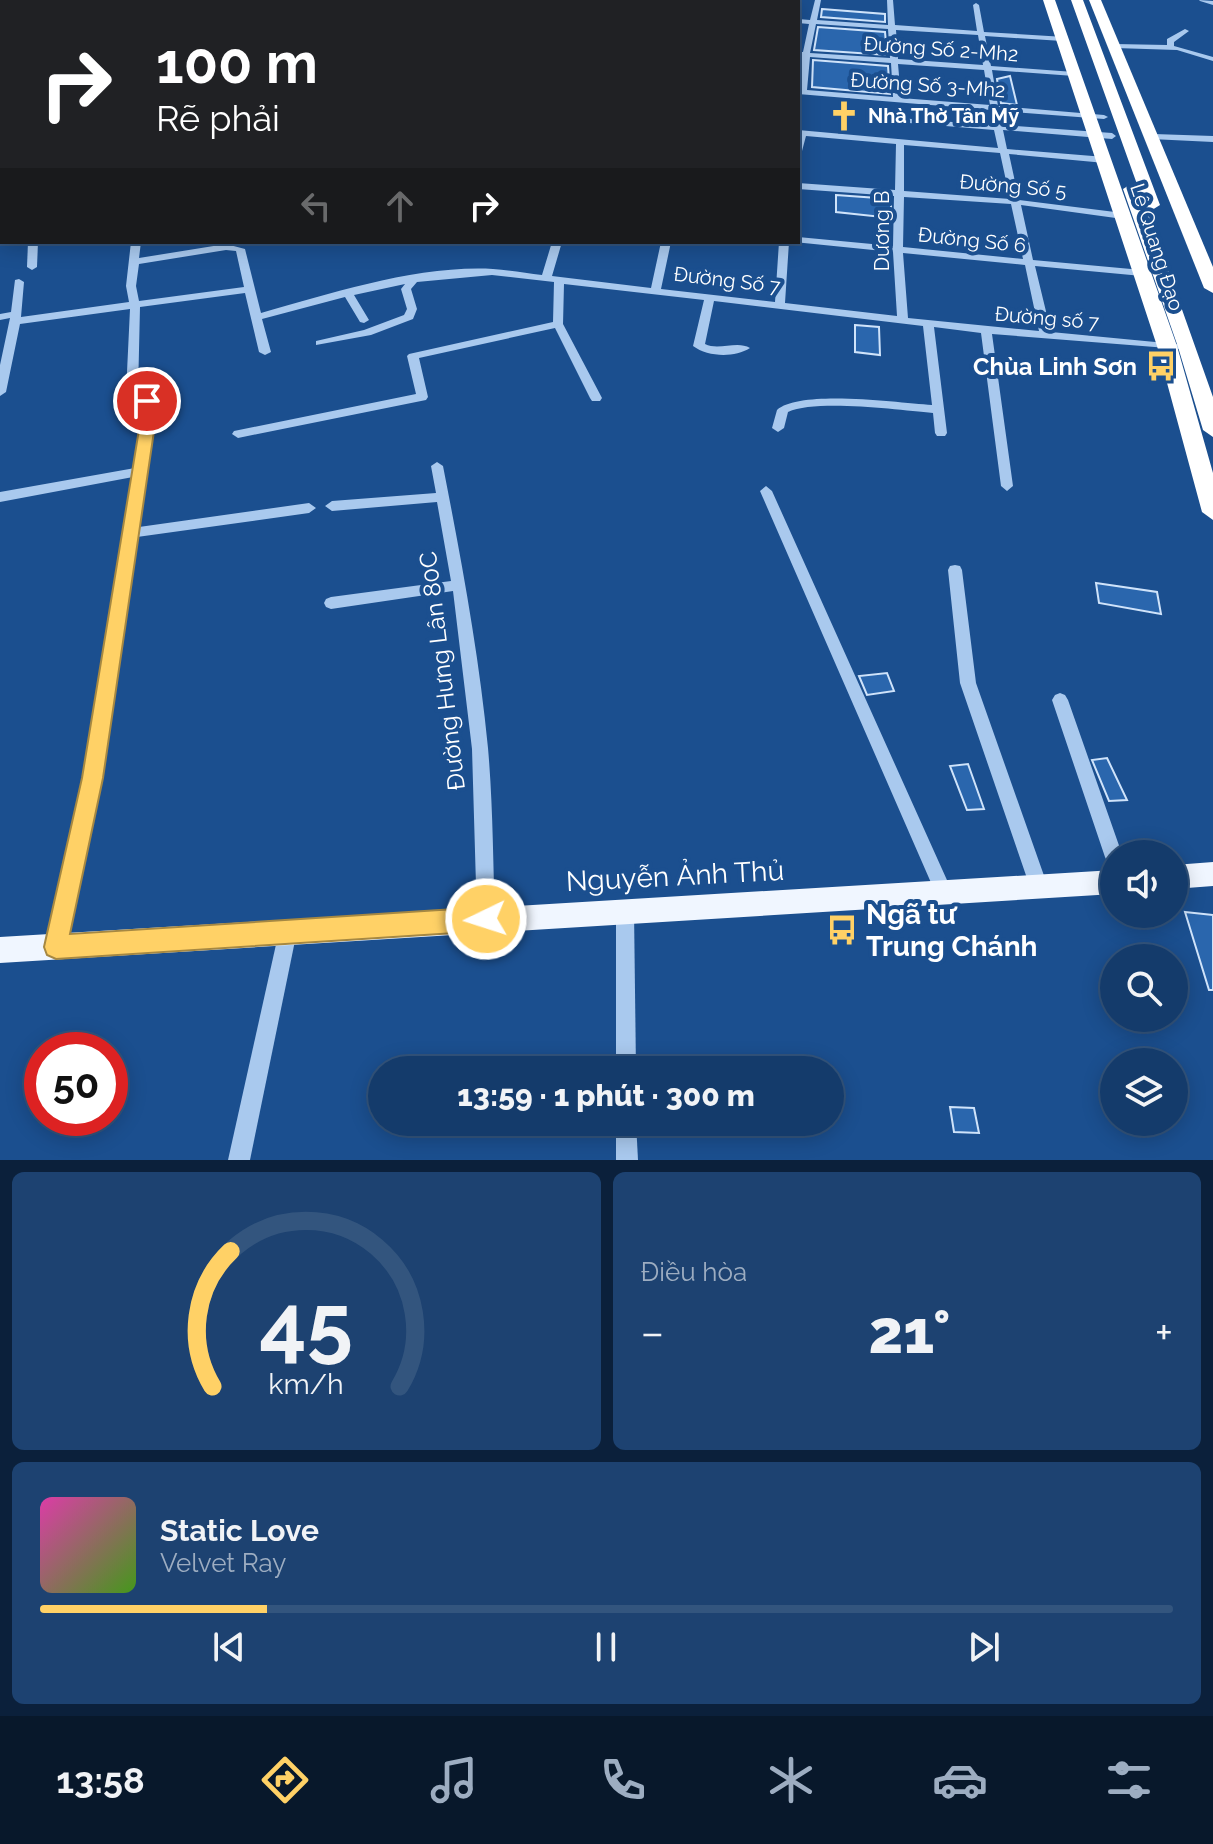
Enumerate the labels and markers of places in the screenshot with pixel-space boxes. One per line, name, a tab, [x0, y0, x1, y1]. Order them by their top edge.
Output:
church icon: Nhà Thờ Tân Mỹ	[827, 99, 861, 133]
place label: Nhà Thờ Tân Mỹ	[868, 104, 1019, 128]
bus stop icon: Chùa Linh Sơn	[1144, 349, 1178, 383]
place label: Chùa Linh Sơn	[973, 352, 1137, 381]
pin	[113, 367, 181, 435]
place label: Ngã tư Trung Chánh	[866, 898, 1037, 963]
bus stop icon: Ngã tư Trung Chánh	[825, 913, 859, 947]

